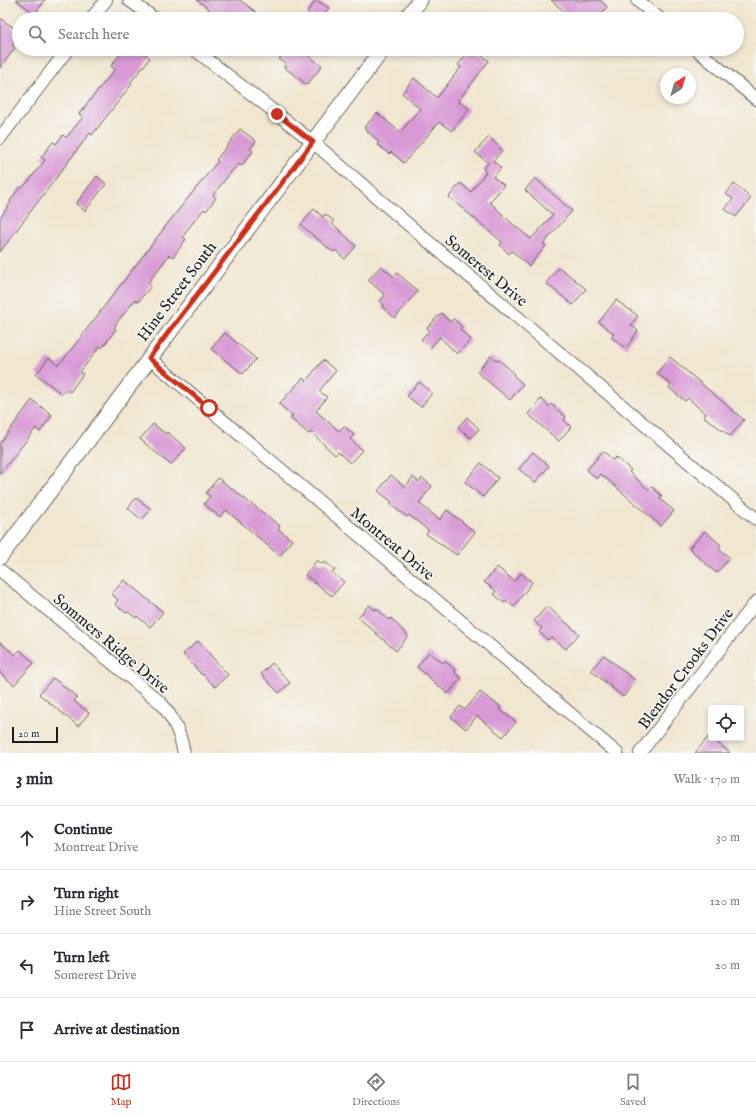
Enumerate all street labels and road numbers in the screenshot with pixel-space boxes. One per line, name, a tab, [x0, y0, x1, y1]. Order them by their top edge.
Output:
street label: Somerest Drive	[440, 231, 531, 312]
street label: Hine Street South	[134, 238, 222, 346]
street label: Montreat Drive	[346, 504, 438, 586]
street label: Sommers Ridge Drive	[49, 590, 173, 699]
street label: Blendor Crooks Drive	[634, 605, 739, 734]

